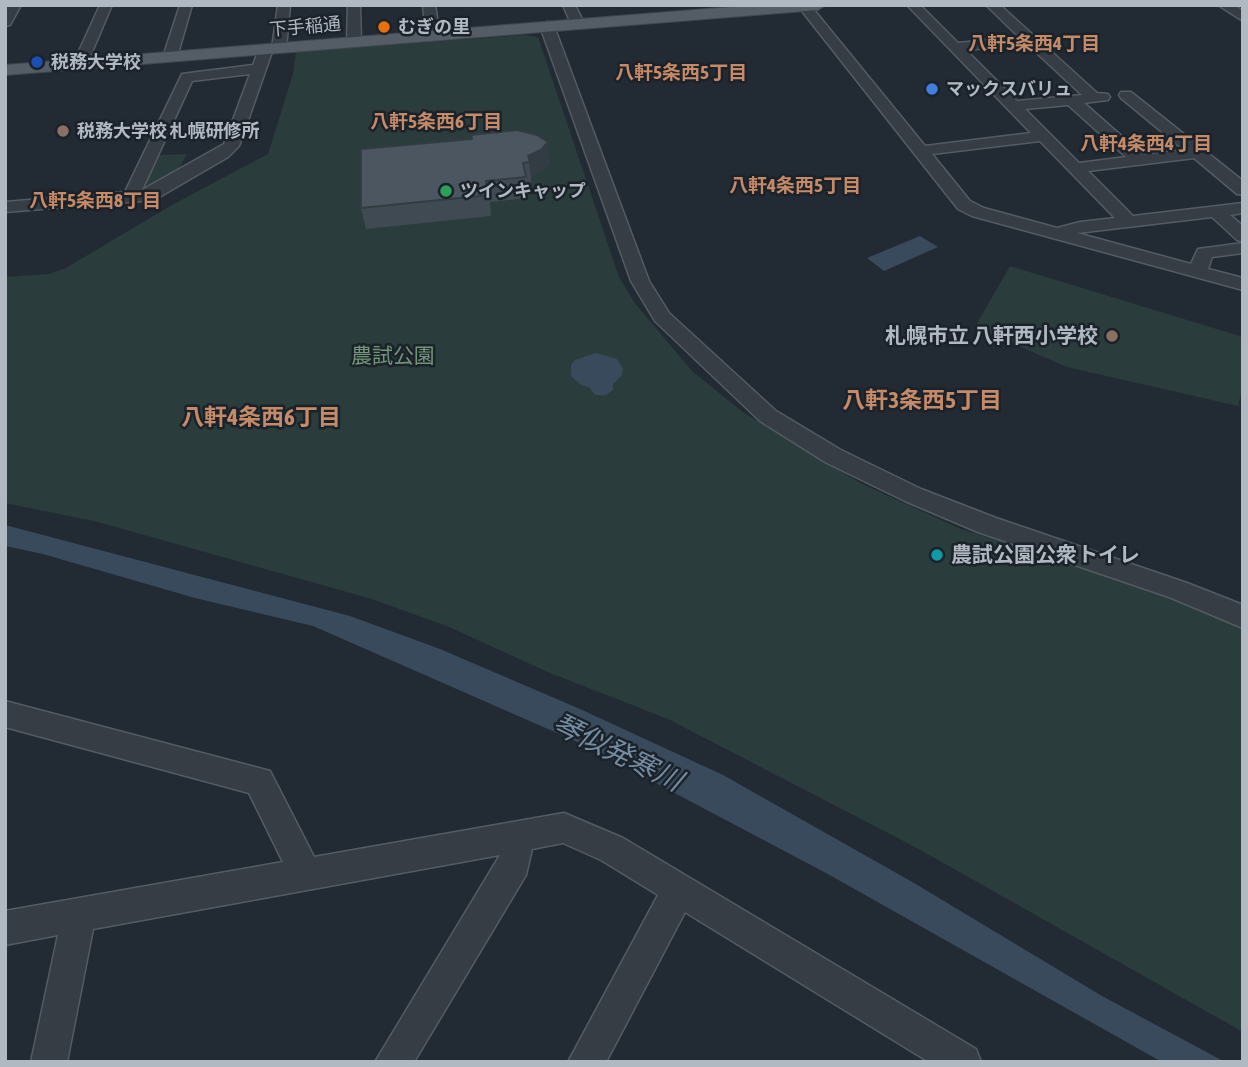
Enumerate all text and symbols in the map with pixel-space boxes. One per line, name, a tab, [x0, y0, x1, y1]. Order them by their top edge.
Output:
street label: 下手稲通	[268, 13, 342, 41]
place label: むぎの里	[398, 16, 470, 38]
marker: むぎの里	[376, 19, 392, 35]
district label: 八軒5条西4丁目	[968, 33, 1100, 55]
place label: 税務大学校	[51, 51, 141, 73]
marker: 税務大学校	[29, 54, 45, 70]
district label: 八軒5条西5丁目	[615, 62, 747, 84]
place label: マックスバリュ	[946, 78, 1072, 100]
marker: マックスバリュ	[924, 81, 940, 97]
district label: 八軒5条西6丁目	[370, 111, 502, 133]
place label: 税務大学校 札幌研修所	[77, 120, 259, 142]
marker: 税務大学校 札幌研修所	[55, 123, 71, 139]
district label: 八軒4条西4丁目	[1080, 133, 1212, 155]
district label: 八軒4条西5丁目	[729, 175, 861, 197]
place label: ツインキャップ	[460, 180, 586, 202]
marker: ツインキャップ	[438, 183, 454, 199]
district label: 八軒5条西8丁目	[29, 190, 161, 212]
place label: 札幌市立 八軒西小学校	[885, 323, 1098, 349]
marker: 札幌市立 八軒西小学校	[1104, 328, 1120, 344]
park label: 農試公園	[351, 343, 435, 369]
district label: 八軒3条西5丁目	[842, 387, 1002, 415]
district label: 八軒4条西6丁目	[181, 404, 341, 432]
place label: 農試公園公衆トイレ	[951, 542, 1140, 568]
marker: 農試公園公衆トイレ	[929, 547, 945, 563]
water label: 琴似発寒川	[547, 707, 687, 799]

